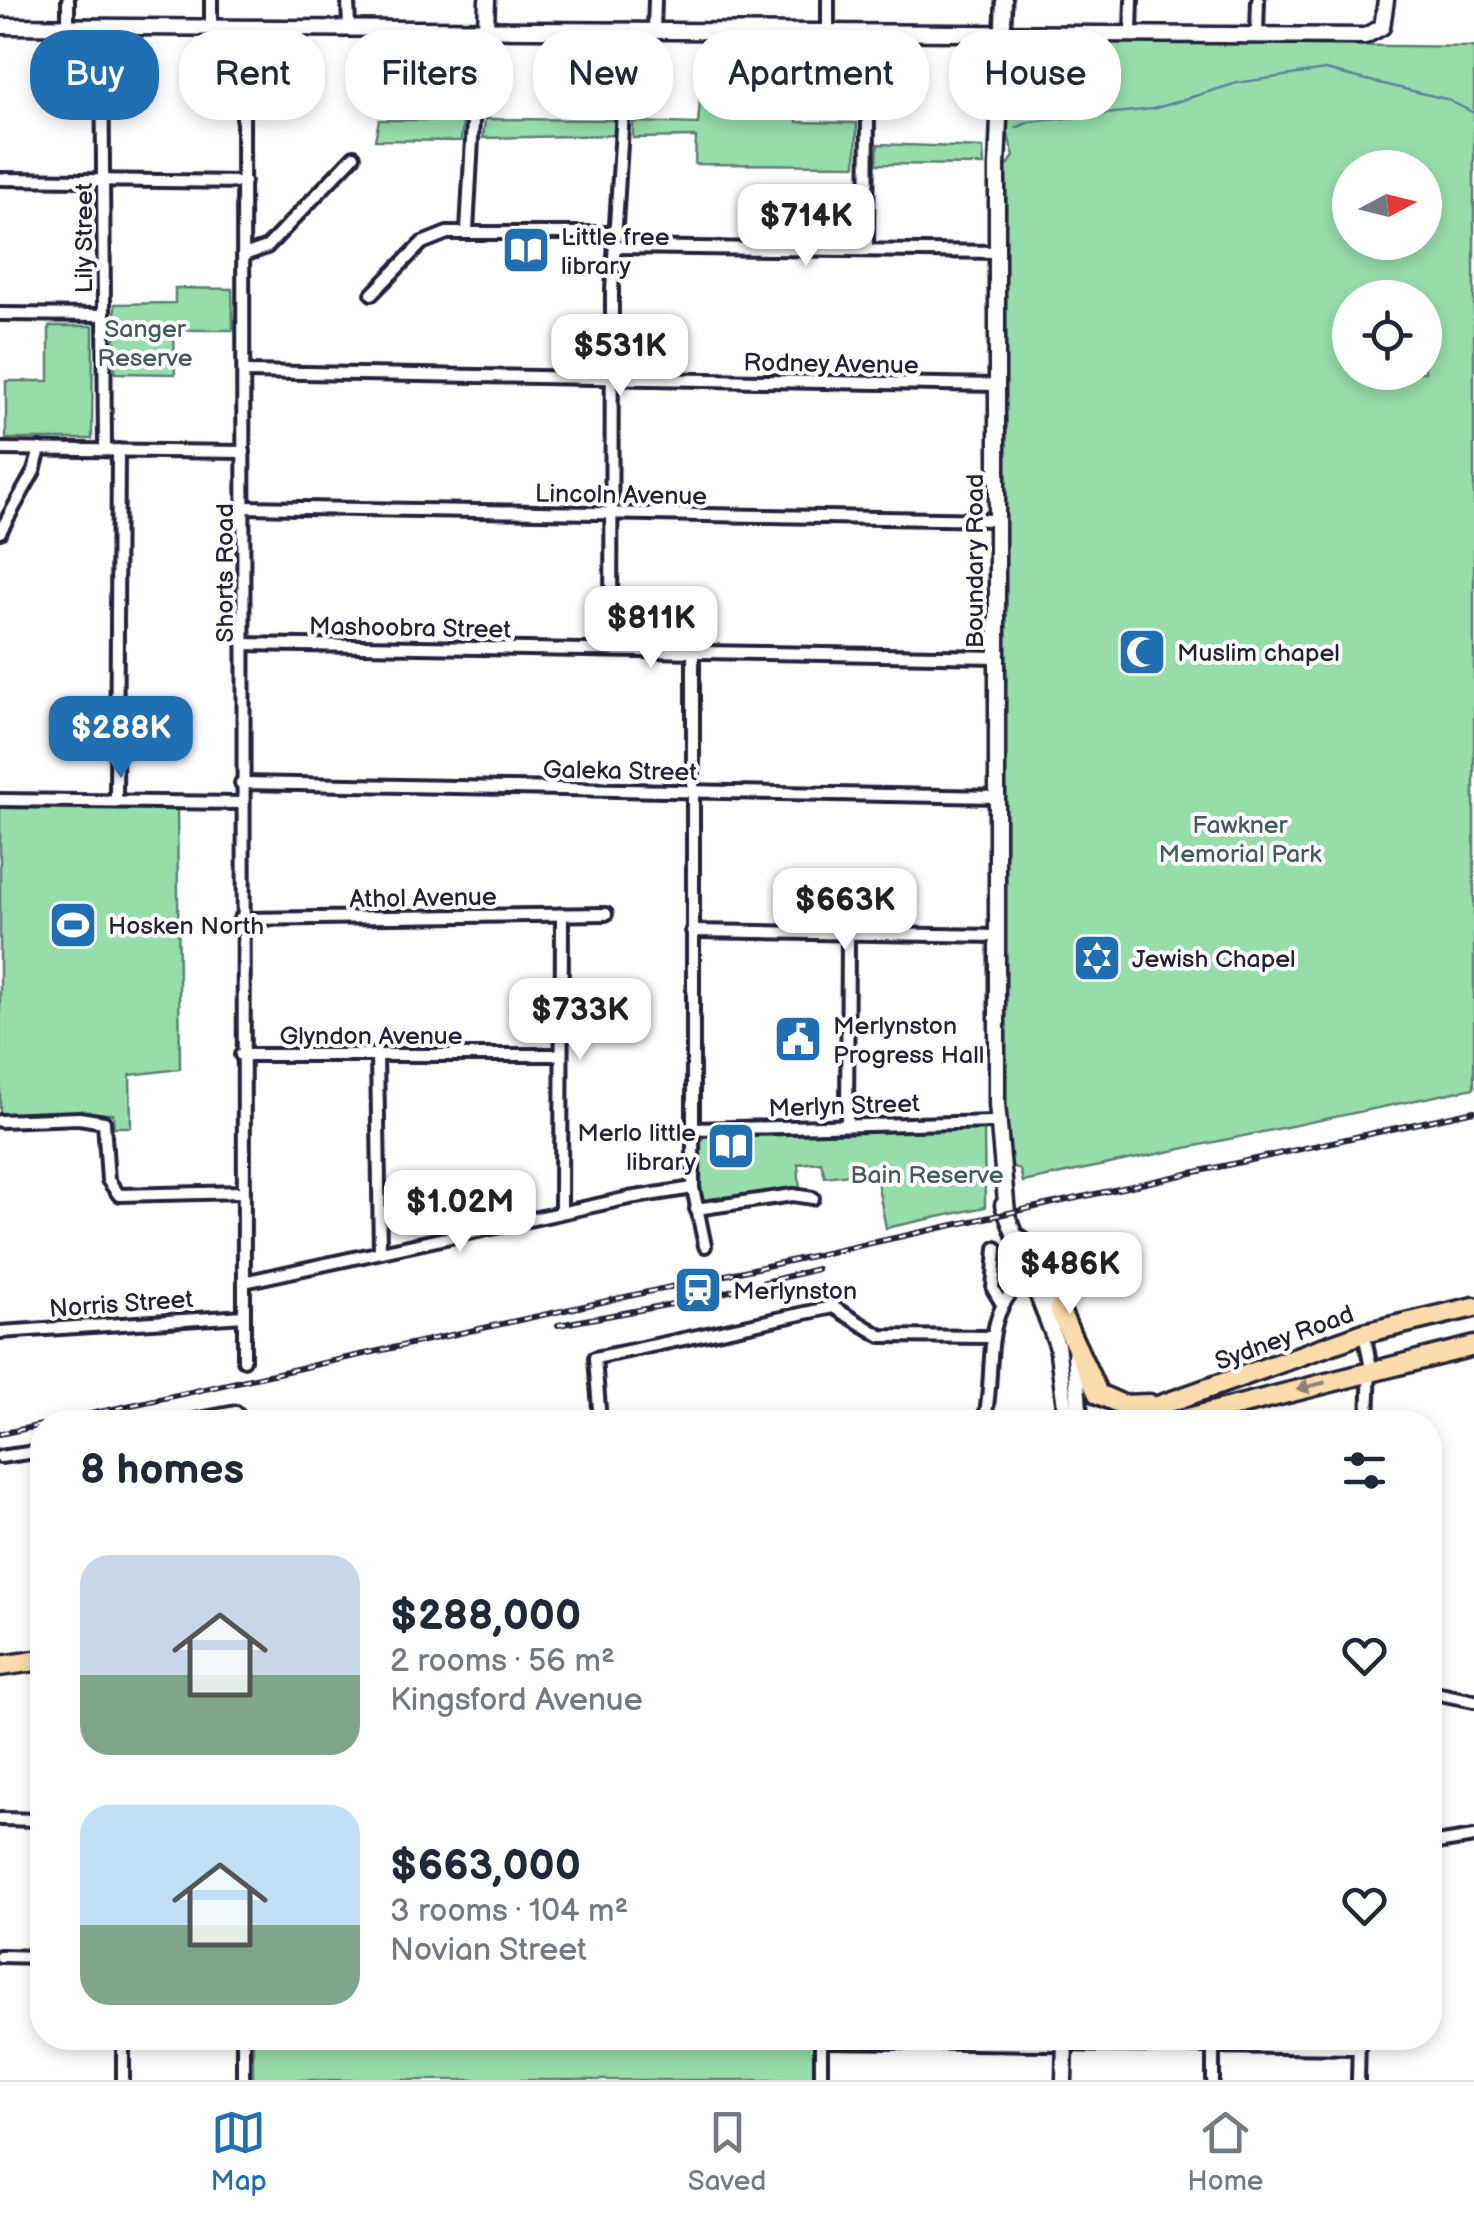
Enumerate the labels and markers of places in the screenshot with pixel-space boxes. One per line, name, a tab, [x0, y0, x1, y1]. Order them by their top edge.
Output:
pin: $714K	[736, 184, 876, 269]
place label: Little free library	[561, 222, 670, 282]
library icon: Little free library	[500, 224, 552, 276]
pin: $531K	[550, 314, 690, 399]
pin: $811K	[581, 586, 721, 671]
mosque icon: Muslim chapel	[1116, 626, 1168, 678]
place label: Muslim chapel	[1177, 638, 1340, 669]
pin: $288K	[51, 696, 191, 781]
pin: $663K	[775, 868, 915, 953]
sports icon: Hosken North	[47, 899, 99, 951]
place label: Hosken North	[108, 911, 264, 942]
synagogue icon: Jewish Chapel	[1071, 932, 1123, 984]
place label: Jewish Chapel	[1132, 944, 1296, 975]
pin: $733K	[510, 978, 650, 1063]
place label: Merlynston Progress Hall	[833, 1011, 984, 1071]
public building icon: Merlynston Progress Hall	[772, 1013, 824, 1065]
place label: Merlo little library	[577, 1118, 697, 1178]
library icon: Merlo little library	[705, 1120, 757, 1172]
pin: $1.02M	[379, 1170, 541, 1255]
pin: $486K	[1000, 1232, 1140, 1317]
station icon: Merlynston	[672, 1264, 724, 1316]
place label: Merlynston	[733, 1276, 857, 1307]

